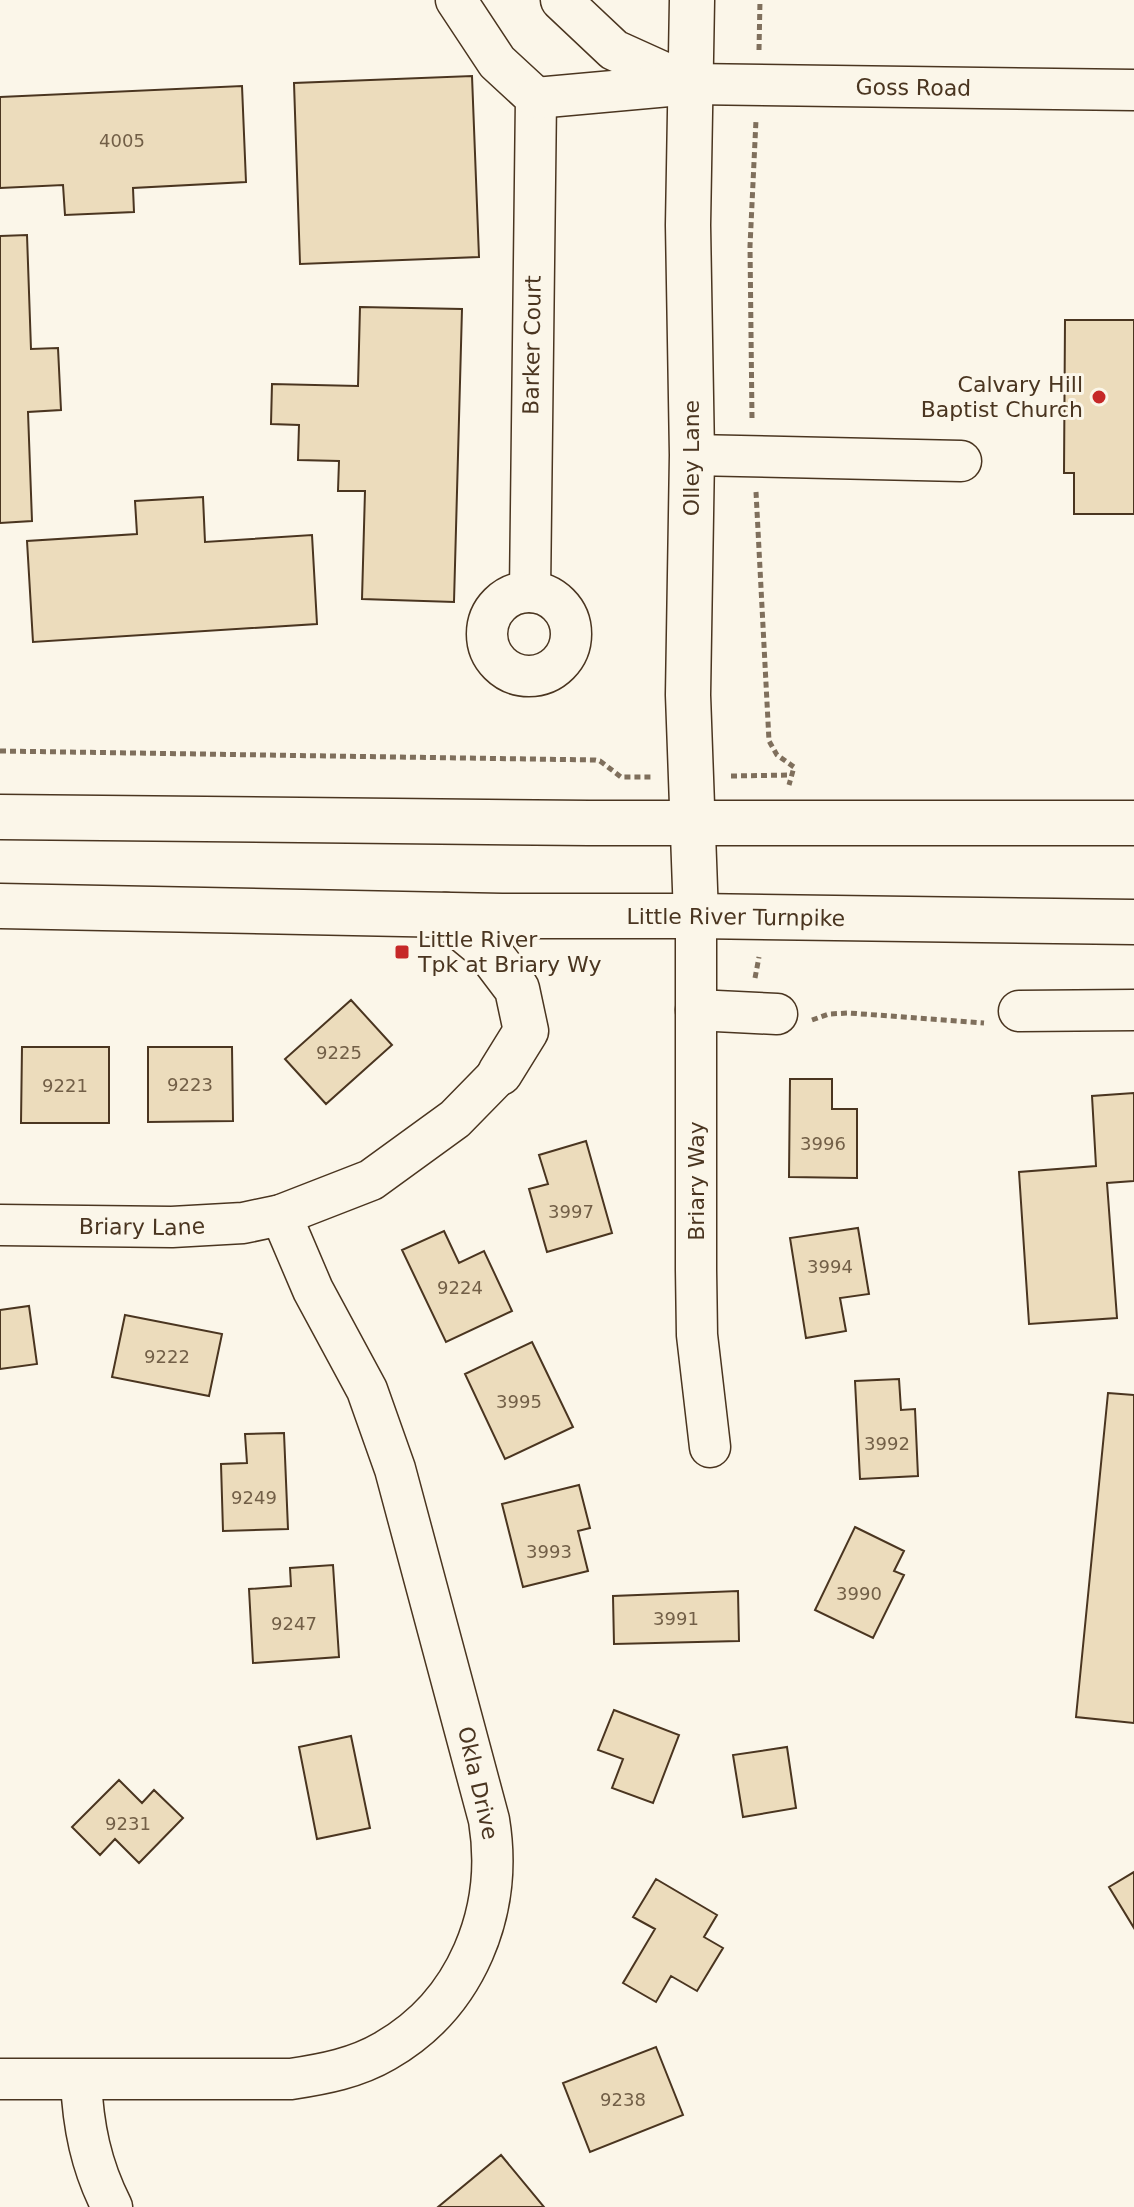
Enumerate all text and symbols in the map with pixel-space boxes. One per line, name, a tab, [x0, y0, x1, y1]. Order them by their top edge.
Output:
street label: Goss Road	[855, 74, 971, 100]
house number: 4005	[99, 130, 145, 151]
street label: Barker Court	[518, 275, 546, 415]
place label: Calvary Hill Baptist Church	[921, 372, 1083, 422]
marker: Calvary Hill Baptist Church	[1090, 388, 1108, 406]
street label: Olley Lane	[679, 400, 704, 516]
street label: Little River Turnpike	[627, 903, 845, 931]
place label: Little River Tpk at Briary Wy	[417, 927, 601, 977]
marker: Little River Tpk at Briary Wy	[393, 943, 411, 961]
house number: 9225	[316, 1042, 362, 1063]
house number: 9223	[167, 1074, 213, 1095]
house number: 9221	[42, 1075, 88, 1096]
street label: Briary Way	[684, 1121, 709, 1241]
house number: 3996	[800, 1133, 846, 1154]
house number: 3997	[548, 1201, 594, 1222]
street label: Briary Lane	[79, 1213, 206, 1240]
house number: 3994	[807, 1256, 853, 1277]
house number: 9224	[437, 1277, 483, 1298]
house number: 9222	[144, 1346, 190, 1367]
house number: 3995	[496, 1391, 542, 1412]
house number: 3992	[864, 1433, 910, 1454]
house number: 9249	[231, 1487, 277, 1508]
house number: 3993	[526, 1541, 572, 1562]
house number: 3990	[836, 1583, 882, 1604]
house number: 3991	[653, 1608, 699, 1629]
house number: 9247	[271, 1613, 317, 1634]
street label: Okla Drive	[453, 1724, 503, 1842]
house number: 9231	[105, 1813, 151, 1834]
house number: 9238	[600, 2089, 646, 2110]

